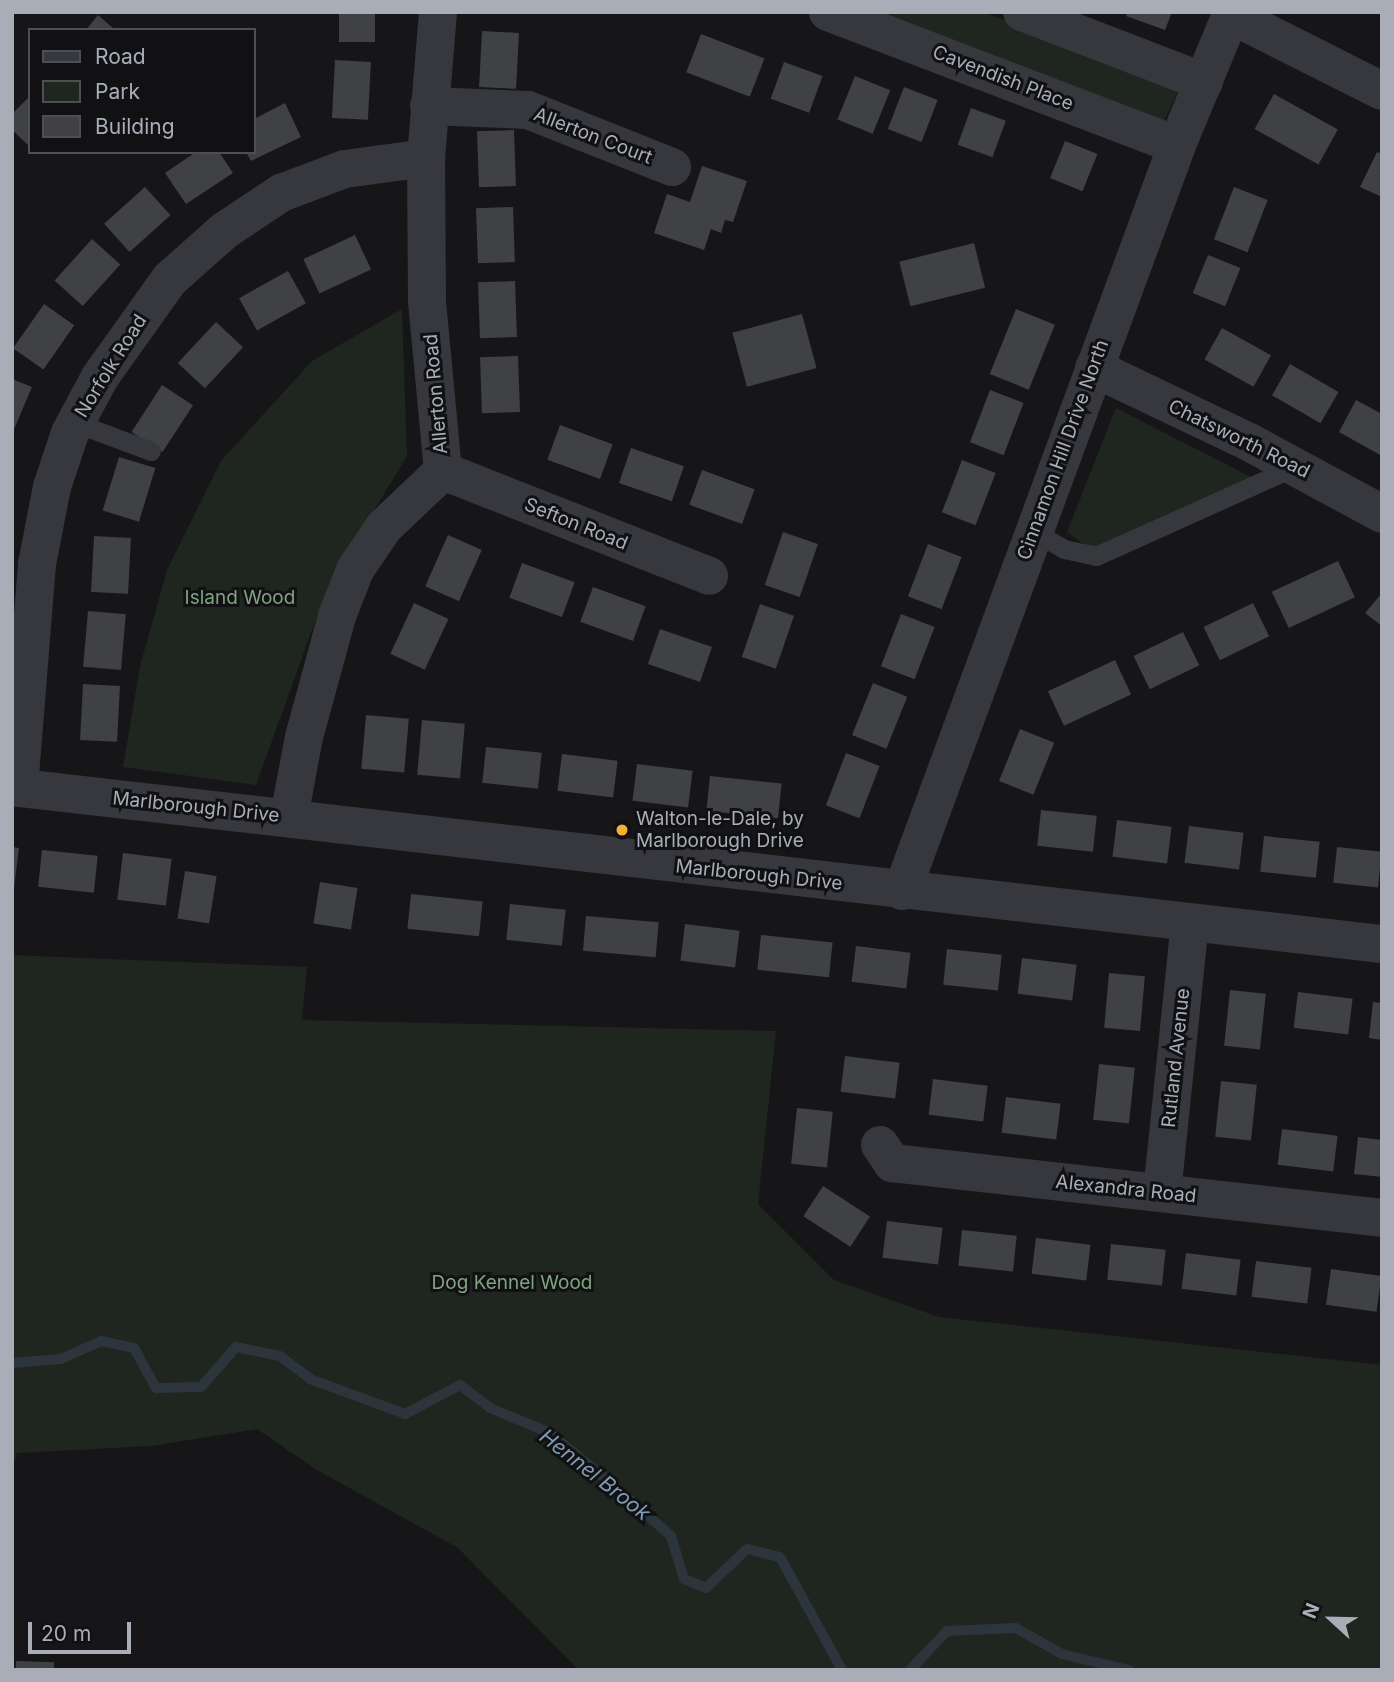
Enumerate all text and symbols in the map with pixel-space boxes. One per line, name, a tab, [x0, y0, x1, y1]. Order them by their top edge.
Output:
legend	[28, 28, 256, 154]
street label: Cavendish Place	[929, 41, 1077, 115]
text: Road	[95, 44, 146, 69]
text: Park	[95, 79, 140, 104]
street label: Allerton Court	[531, 103, 655, 169]
text: Building	[95, 114, 175, 139]
street label: Norfolk Road	[70, 310, 152, 422]
street label: Allerton Road	[419, 333, 453, 455]
street label: Cinnamon Hill Drive North	[1013, 337, 1113, 563]
street label: Chatsworth Road	[1165, 395, 1313, 483]
street label: Sefton Road	[521, 493, 631, 555]
park label: Island Wood	[185, 587, 295, 609]
street label: Marlborough Drive	[111, 787, 281, 827]
place label: Walton-le-Dale, by Marlborough Drive	[636, 808, 804, 852]
marker: Walton-le-Dale, by Marlborough Drive	[614, 822, 630, 838]
street label: Marlborough Drive	[674, 855, 844, 895]
street label: Rutland Avenue	[1157, 987, 1195, 1129]
street label: Alexandra Road	[1055, 1170, 1197, 1208]
park label: Dog Kennel Wood	[432, 1272, 592, 1294]
water label: Hennel Brook	[535, 1424, 655, 1526]
north arrow	[1296, 1584, 1366, 1654]
text: N	[1298, 1600, 1324, 1622]
scale bar	[32, 1608, 135, 1652]
text: 20 m	[41, 1621, 91, 1646]

